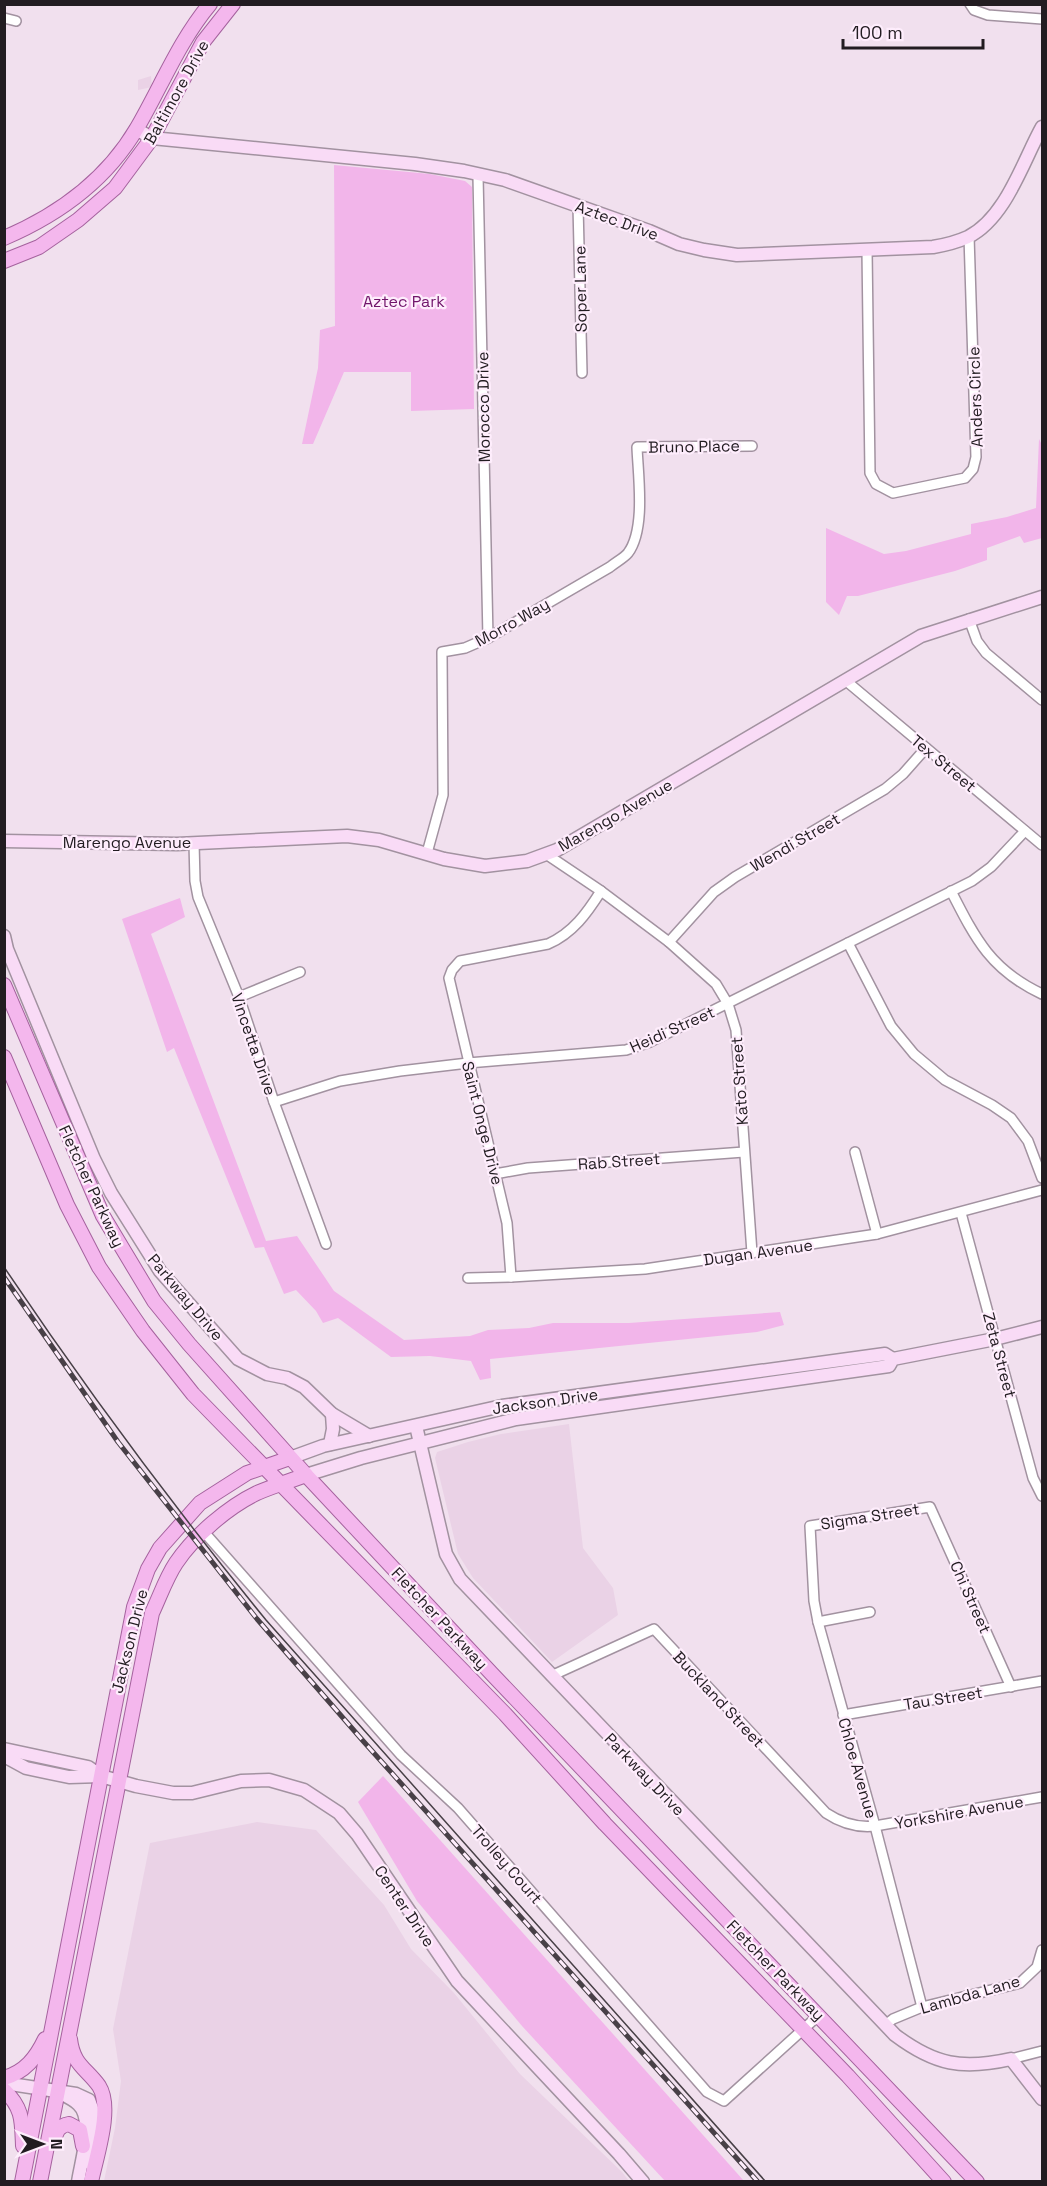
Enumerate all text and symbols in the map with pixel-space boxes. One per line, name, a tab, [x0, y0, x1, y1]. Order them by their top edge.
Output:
scale bar	[843, 12, 982, 50]
text: 100 m	[852, 21, 903, 44]
street label: Baltimore Drive	[139, 36, 214, 148]
street label: Aztec Drive	[572, 196, 661, 245]
street label: Soper Lane	[569, 245, 592, 333]
park label: Aztec Park	[363, 291, 445, 312]
street label: Anders Circle	[963, 346, 988, 448]
street label: Morocco Drive	[472, 351, 495, 463]
street label: Bruno Place	[648, 435, 740, 458]
street label: Morro Way	[471, 593, 553, 652]
street label: Tex Street	[907, 730, 981, 797]
street label: Marengo Avenue	[554, 774, 676, 857]
street label: Wendi Street	[747, 808, 844, 877]
street label: Marengo Avenue	[63, 832, 191, 853]
street label: Vincetta Drive	[226, 990, 281, 1098]
street label: Heidi Street	[626, 1001, 718, 1058]
street label: Kato Street	[726, 1036, 753, 1126]
street label: Saint Onge Drive	[457, 1059, 508, 1187]
street label: Fletcher Parkway	[54, 1122, 129, 1251]
street label: Rab Street	[577, 1148, 661, 1175]
street label: Dugan Avenue	[702, 1234, 814, 1271]
street label: Parkway Drive	[143, 1250, 228, 1345]
street label: Zeta Street	[978, 1310, 1021, 1400]
street label: Jackson Drive	[491, 1384, 599, 1419]
street label: Sigma Street	[819, 1498, 921, 1535]
street label: Chi Street	[945, 1558, 996, 1637]
street label: Fletcher Parkway	[387, 1563, 493, 1674]
street label: Jackson Drive	[106, 1587, 153, 1695]
street label: Buckland Street	[668, 1647, 769, 1752]
street label: Tau Street	[902, 1682, 984, 1715]
street label: Chloe Avenue	[833, 1715, 882, 1821]
street label: Parkway Drive	[600, 1729, 689, 1820]
street label: Yorkshire Avenue	[893, 1791, 1025, 1834]
street label: Trolley Court	[466, 1820, 547, 1908]
street label: Center Drive	[369, 1861, 440, 1951]
street label: Fletcher Parkway	[722, 1915, 829, 2025]
street label: Lambda Lane	[918, 1970, 1022, 2019]
north arrow	[12, 2114, 72, 2174]
text: N	[46, 2139, 67, 2149]

